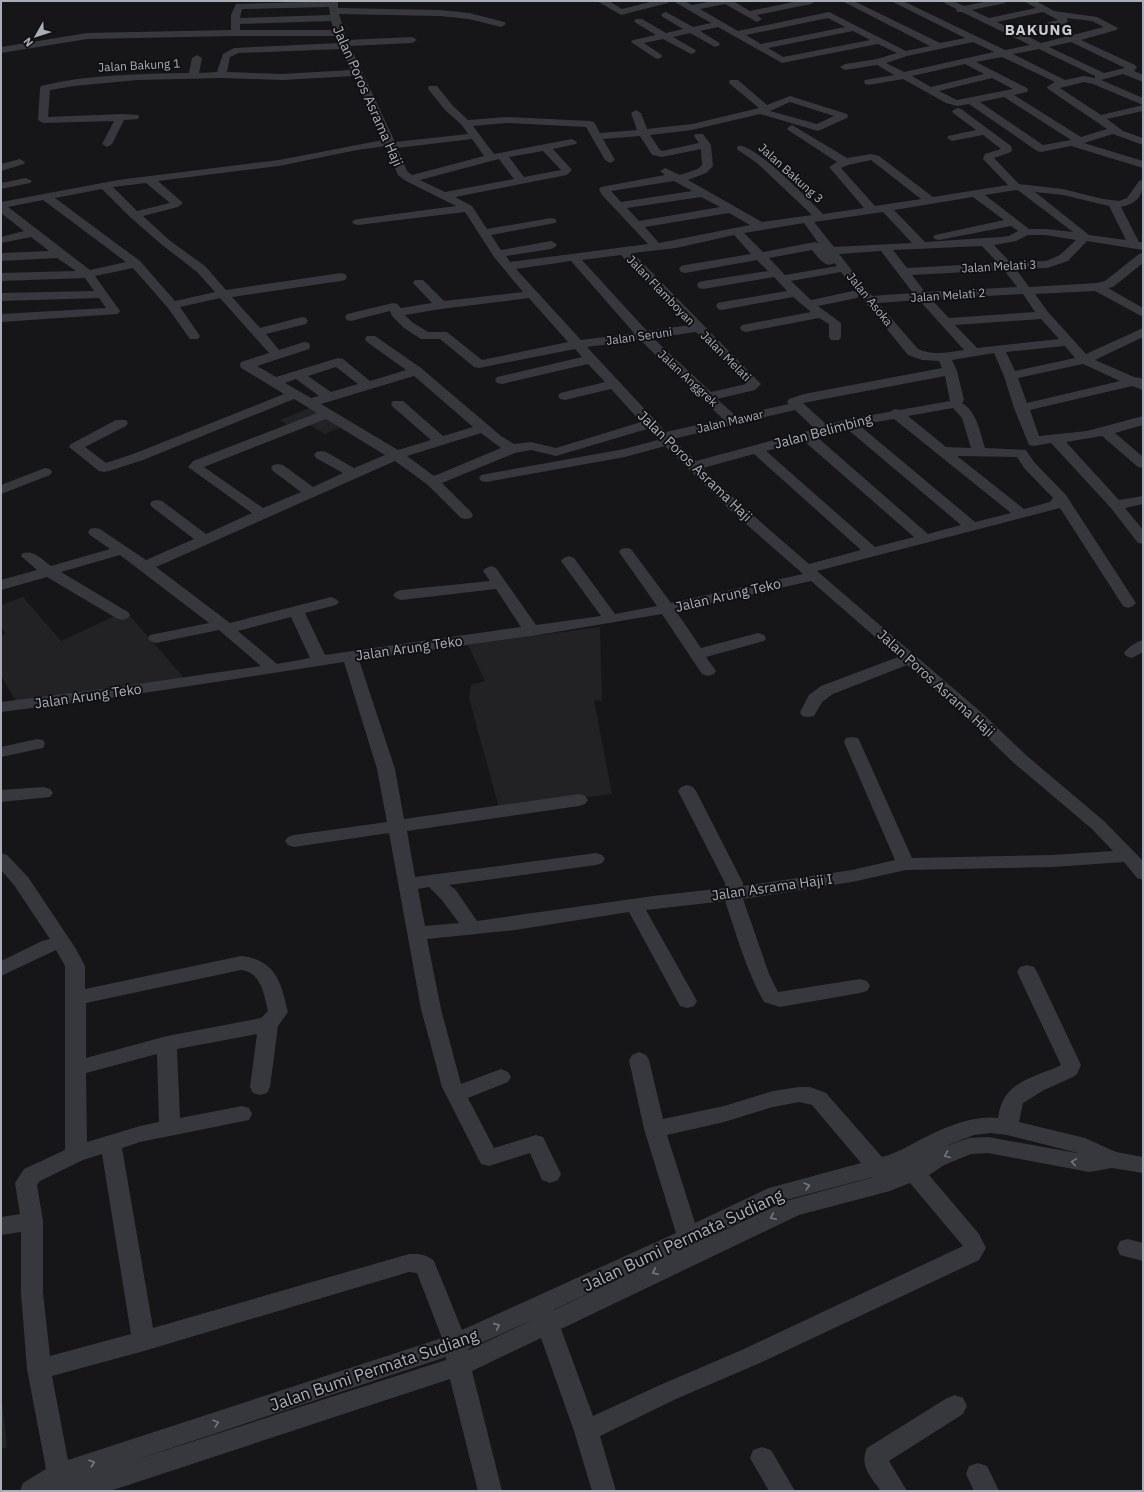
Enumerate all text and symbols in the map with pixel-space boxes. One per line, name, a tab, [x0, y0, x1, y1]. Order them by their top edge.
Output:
north arrow	[16, 16, 56, 56]
district label: BAKUNG	[1005, 20, 1073, 39]
street label: Jalan Poros Asrama Haji	[329, 23, 407, 169]
text: N	[20, 35, 36, 50]
street label: Jalan Bakung 1	[98, 55, 180, 75]
street label: Jalan Bakung 3	[755, 140, 827, 206]
street label: Jalan Flamboyan	[624, 252, 698, 328]
street label: Jalan Melati 3	[961, 257, 1037, 275]
street label: Jalan Asoka	[844, 269, 897, 329]
street label: Jalan Melati 2	[910, 285, 986, 305]
street label: Jalan Seruni	[605, 324, 673, 348]
street label: Jalan Melati	[698, 328, 754, 384]
street label: Jalan Anggrek	[655, 346, 722, 410]
street label: Jalan Mawar	[695, 406, 765, 436]
street label: Jalan Poros Asrama Haji	[634, 407, 756, 525]
street label: Jalan Belimbing	[772, 409, 874, 453]
street label: Jalan Arung Teko	[674, 574, 783, 616]
street label: Jalan Poros Asrama Haji	[874, 625, 998, 741]
street label: Jalan Arung Teko	[354, 632, 464, 664]
street label: Jalan Arung Teko	[33, 680, 143, 712]
street label: Jalan Asrama Haji I	[710, 870, 834, 904]
one-way arrow	[944, 1151, 951, 1159]
one-way arrow	[1070, 1158, 1077, 1167]
one-way arrow	[803, 1182, 810, 1190]
street label: Jalan Bumi Permata Sudiang	[579, 1184, 787, 1296]
one-way arrow	[769, 1212, 777, 1220]
one-way arrow	[652, 1267, 659, 1275]
one-way arrow	[493, 1323, 501, 1331]
street label: Jalan Bumi Permata Sudiang	[267, 1324, 481, 1416]
one-way arrow	[212, 1419, 219, 1428]
one-way arrow	[88, 1459, 95, 1468]

